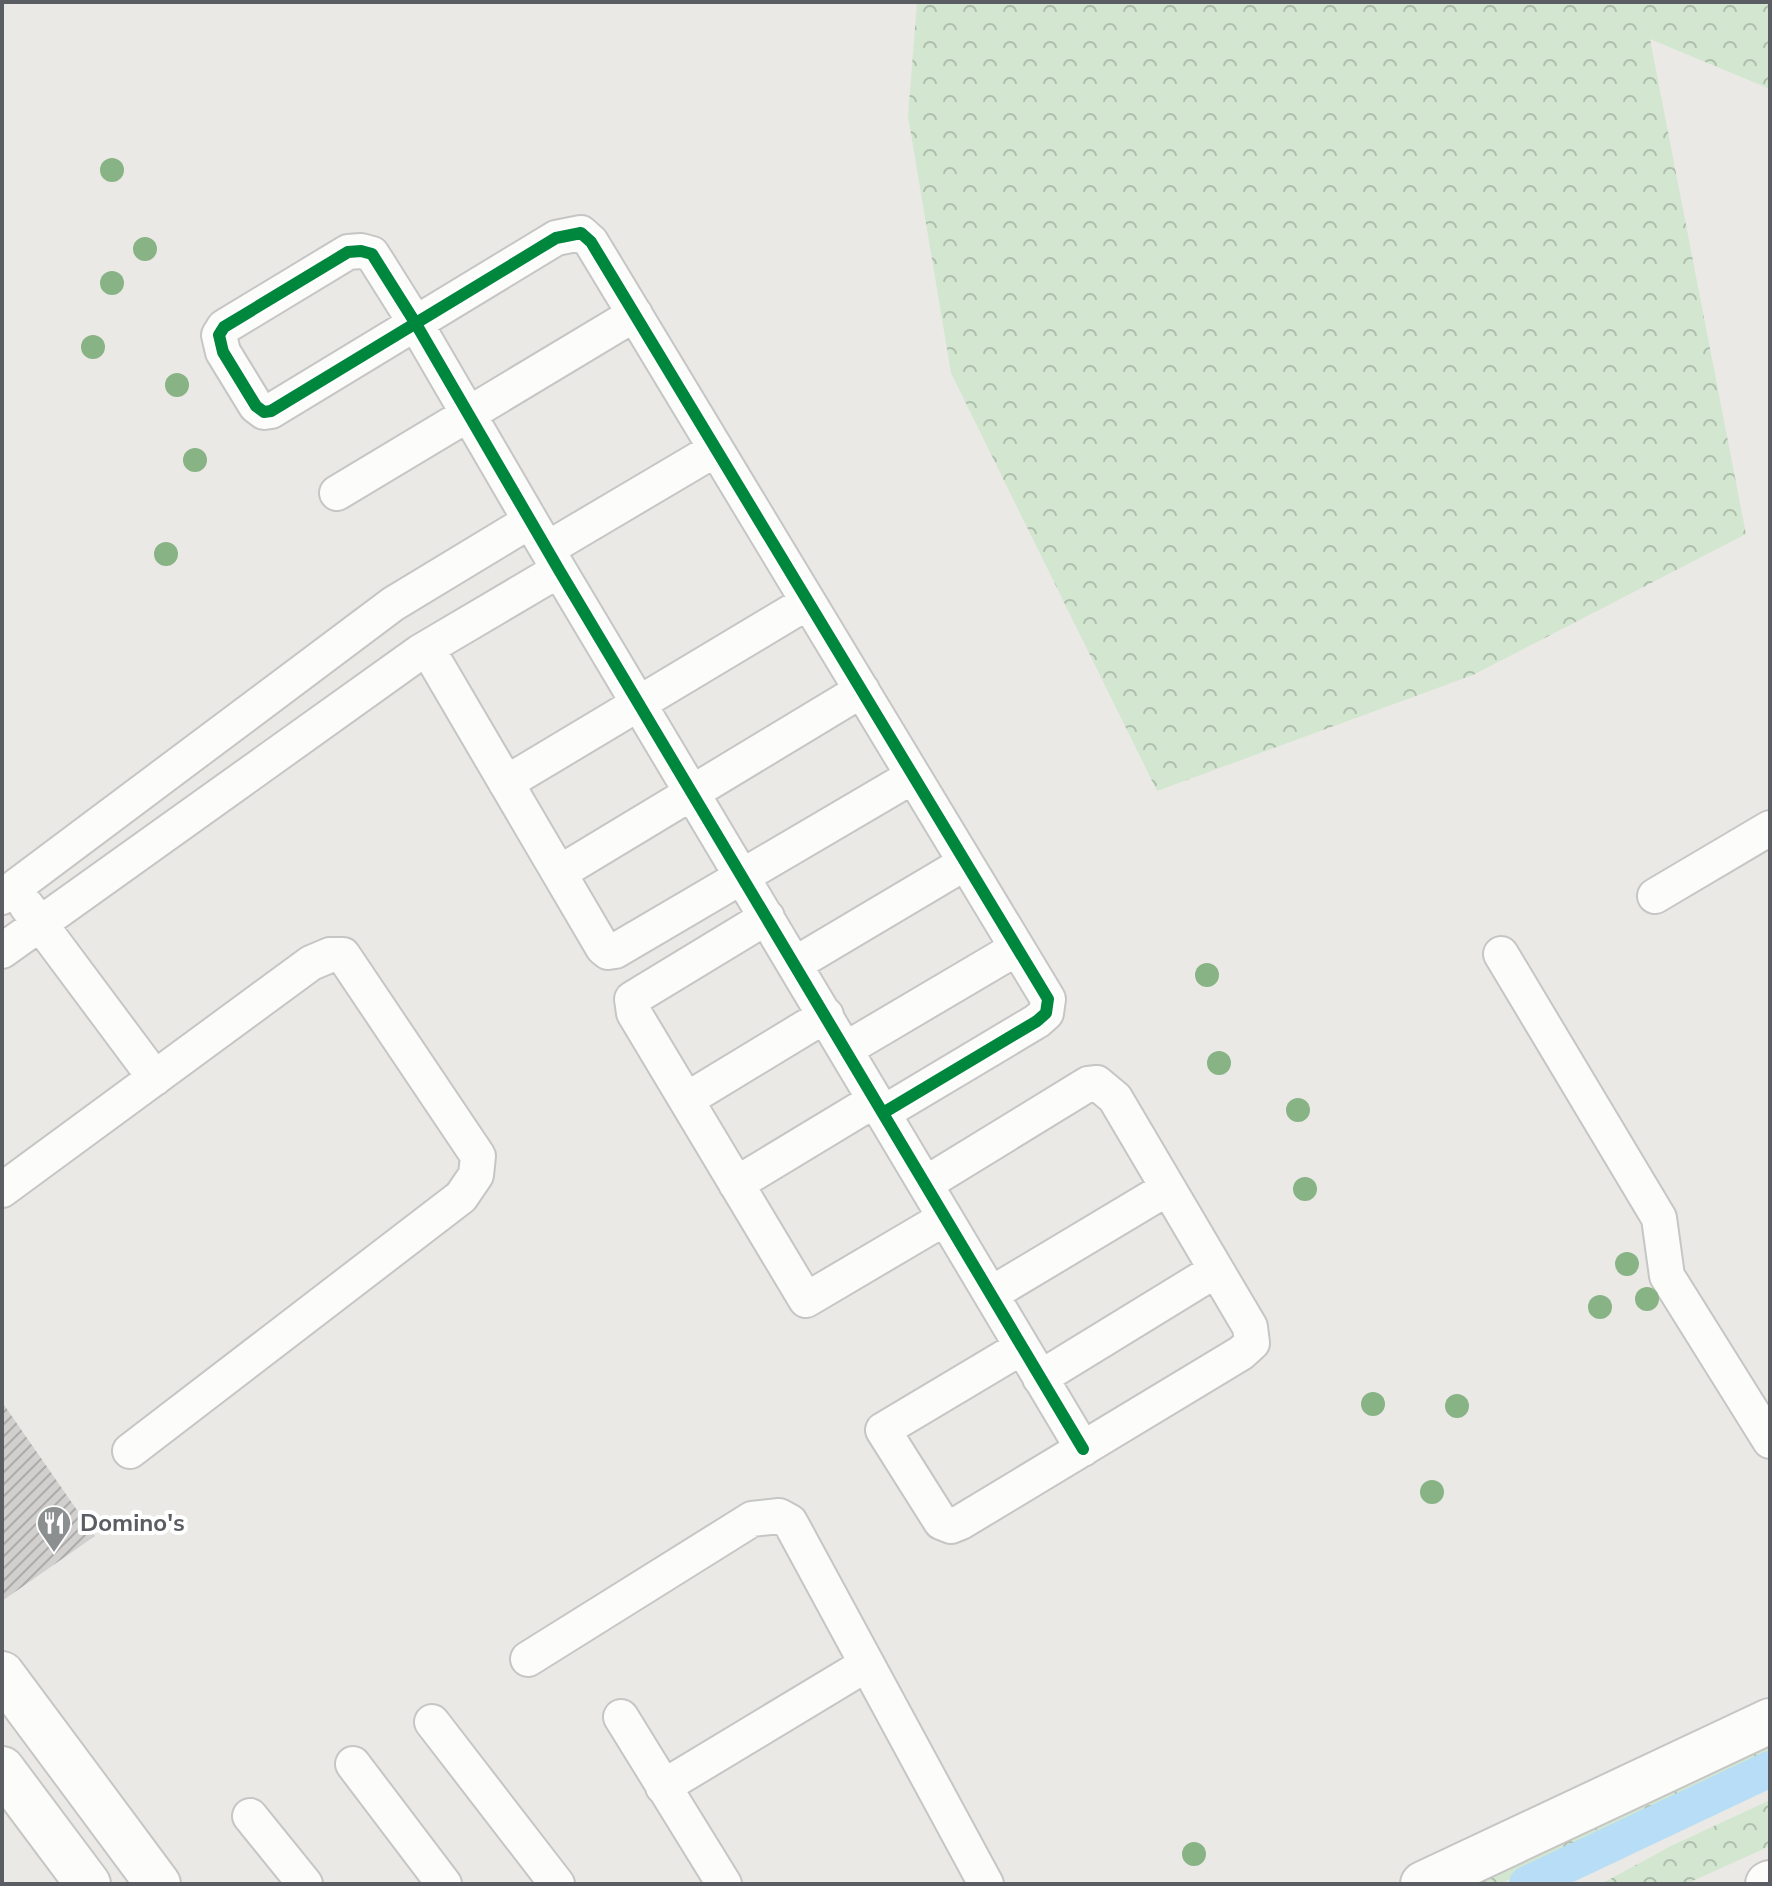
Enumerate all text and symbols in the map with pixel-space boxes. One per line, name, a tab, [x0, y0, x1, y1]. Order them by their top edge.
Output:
restaurant icon: Domino's	[35, 1504, 73, 1554]
place label: Domino's	[80, 1507, 185, 1539]

